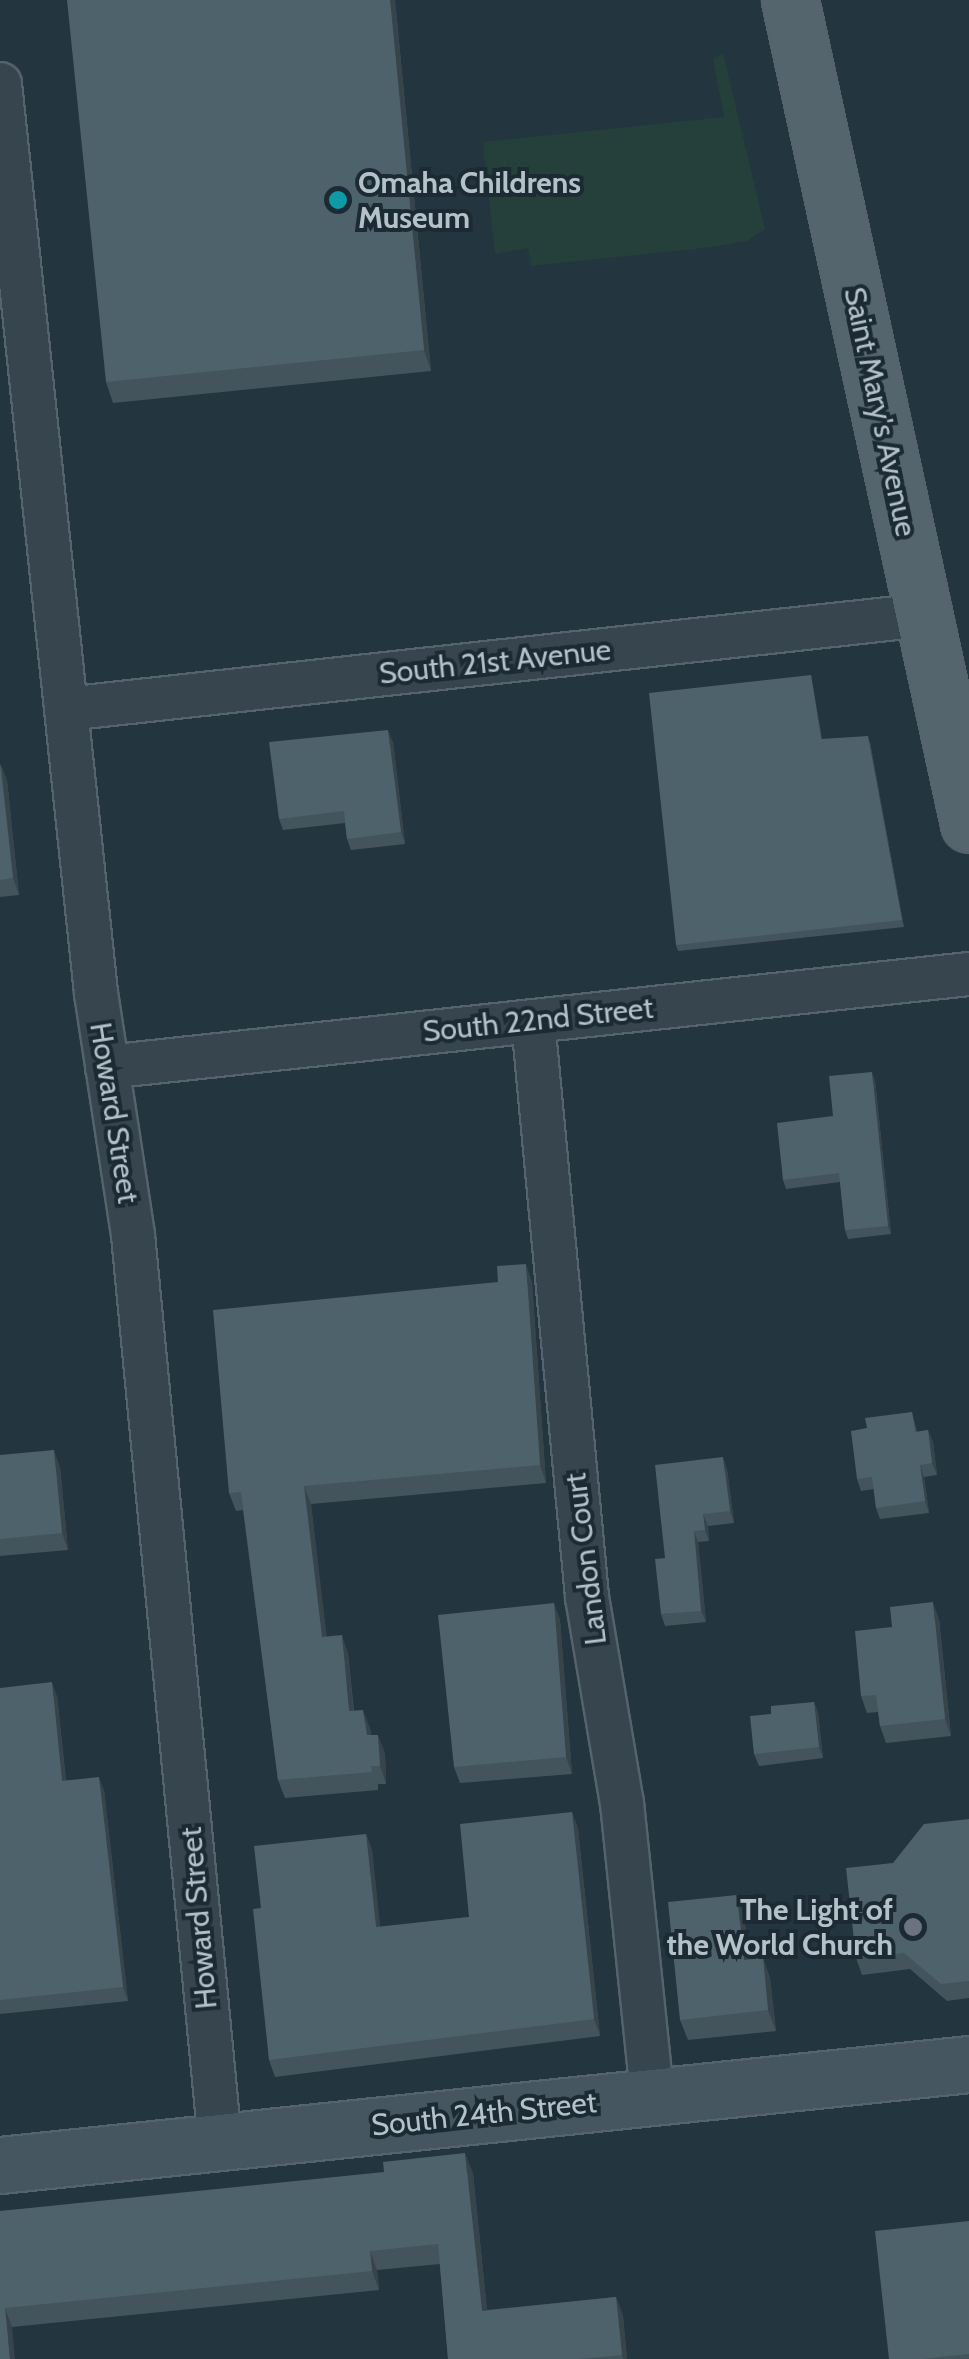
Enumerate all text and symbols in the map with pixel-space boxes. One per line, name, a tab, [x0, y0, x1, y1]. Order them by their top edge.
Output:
place label: Omaha Childrens Museum	[358, 165, 581, 236]
marker: Omaha Childrens Museum	[327, 189, 349, 211]
street label: Saint Mary's Avenue	[836, 284, 924, 540]
street label: South 21st Avenue	[377, 632, 613, 692]
street label: South 22nd Street	[421, 990, 655, 1050]
street label: Howard Street	[82, 1020, 146, 1206]
street label: Landon Court	[558, 1471, 614, 1647]
street label: Howard Street	[173, 1825, 225, 2011]
place label: The Light of the World Church	[667, 1892, 893, 1962]
marker: The Light of the World Church	[902, 1916, 924, 1938]
street label: South 24th Street	[370, 2084, 598, 2144]

